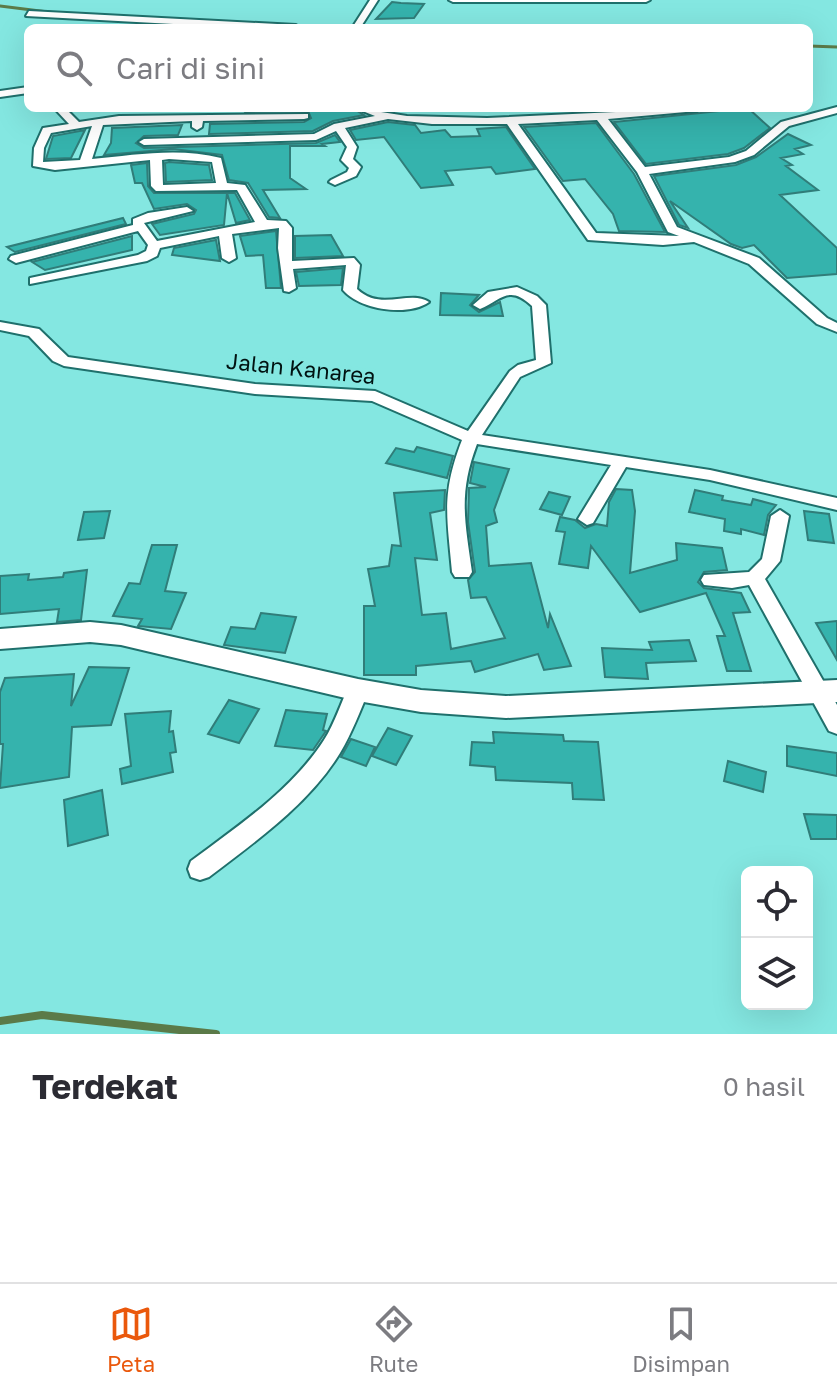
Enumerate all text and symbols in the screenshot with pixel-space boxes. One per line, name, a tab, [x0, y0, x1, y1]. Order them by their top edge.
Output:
search box	[24, 24, 813, 112]
icon: search	[52, 46, 96, 90]
text: Cari di sini	[116, 50, 265, 86]
street label: Jalan Kanarea	[225, 347, 377, 389]
map controls	[741, 866, 813, 1010]
button: locate	[741, 866, 813, 938]
button: layers	[741, 938, 813, 1010]
text: Terdekat	[32, 1066, 178, 1106]
text: 0 hasil	[723, 1071, 805, 1102]
tab: Peta	[107, 1302, 155, 1377]
tab: Rute	[369, 1302, 418, 1377]
tab: Disimpan	[632, 1302, 730, 1377]

